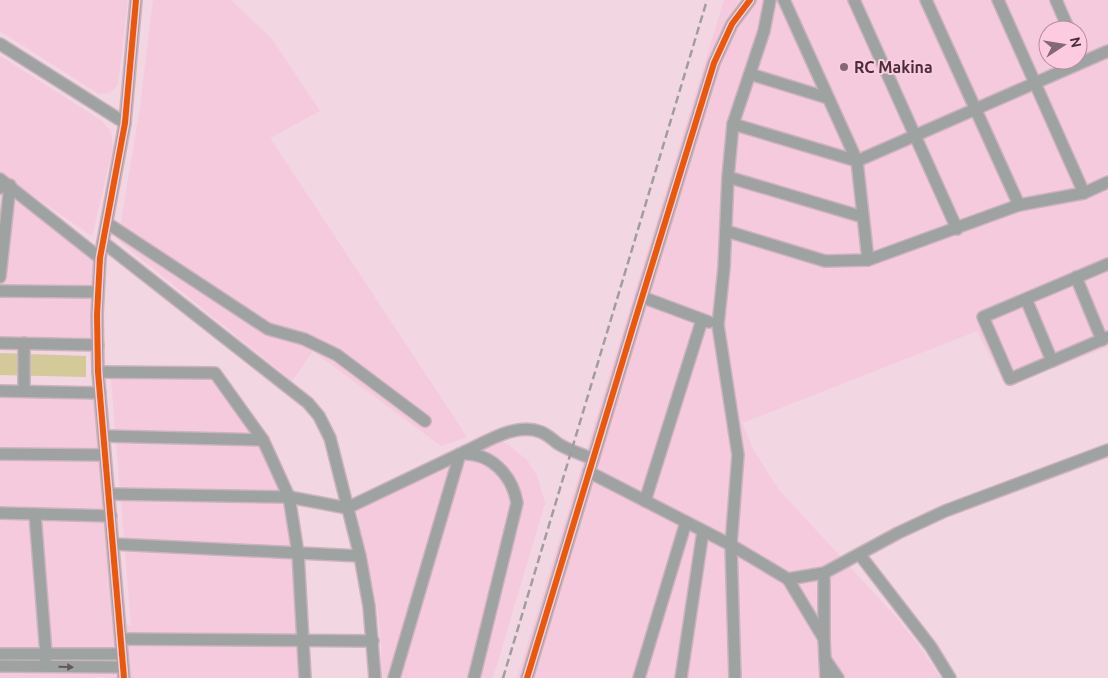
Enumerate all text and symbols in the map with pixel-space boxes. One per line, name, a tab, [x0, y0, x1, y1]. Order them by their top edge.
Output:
north arrow	[1038, 20, 1088, 70]
text: N	[1067, 36, 1085, 49]
place label: RC Makina	[854, 58, 933, 76]
marker: RC Makina	[838, 61, 850, 73]
one-way arrow	[58, 663, 74, 671]

